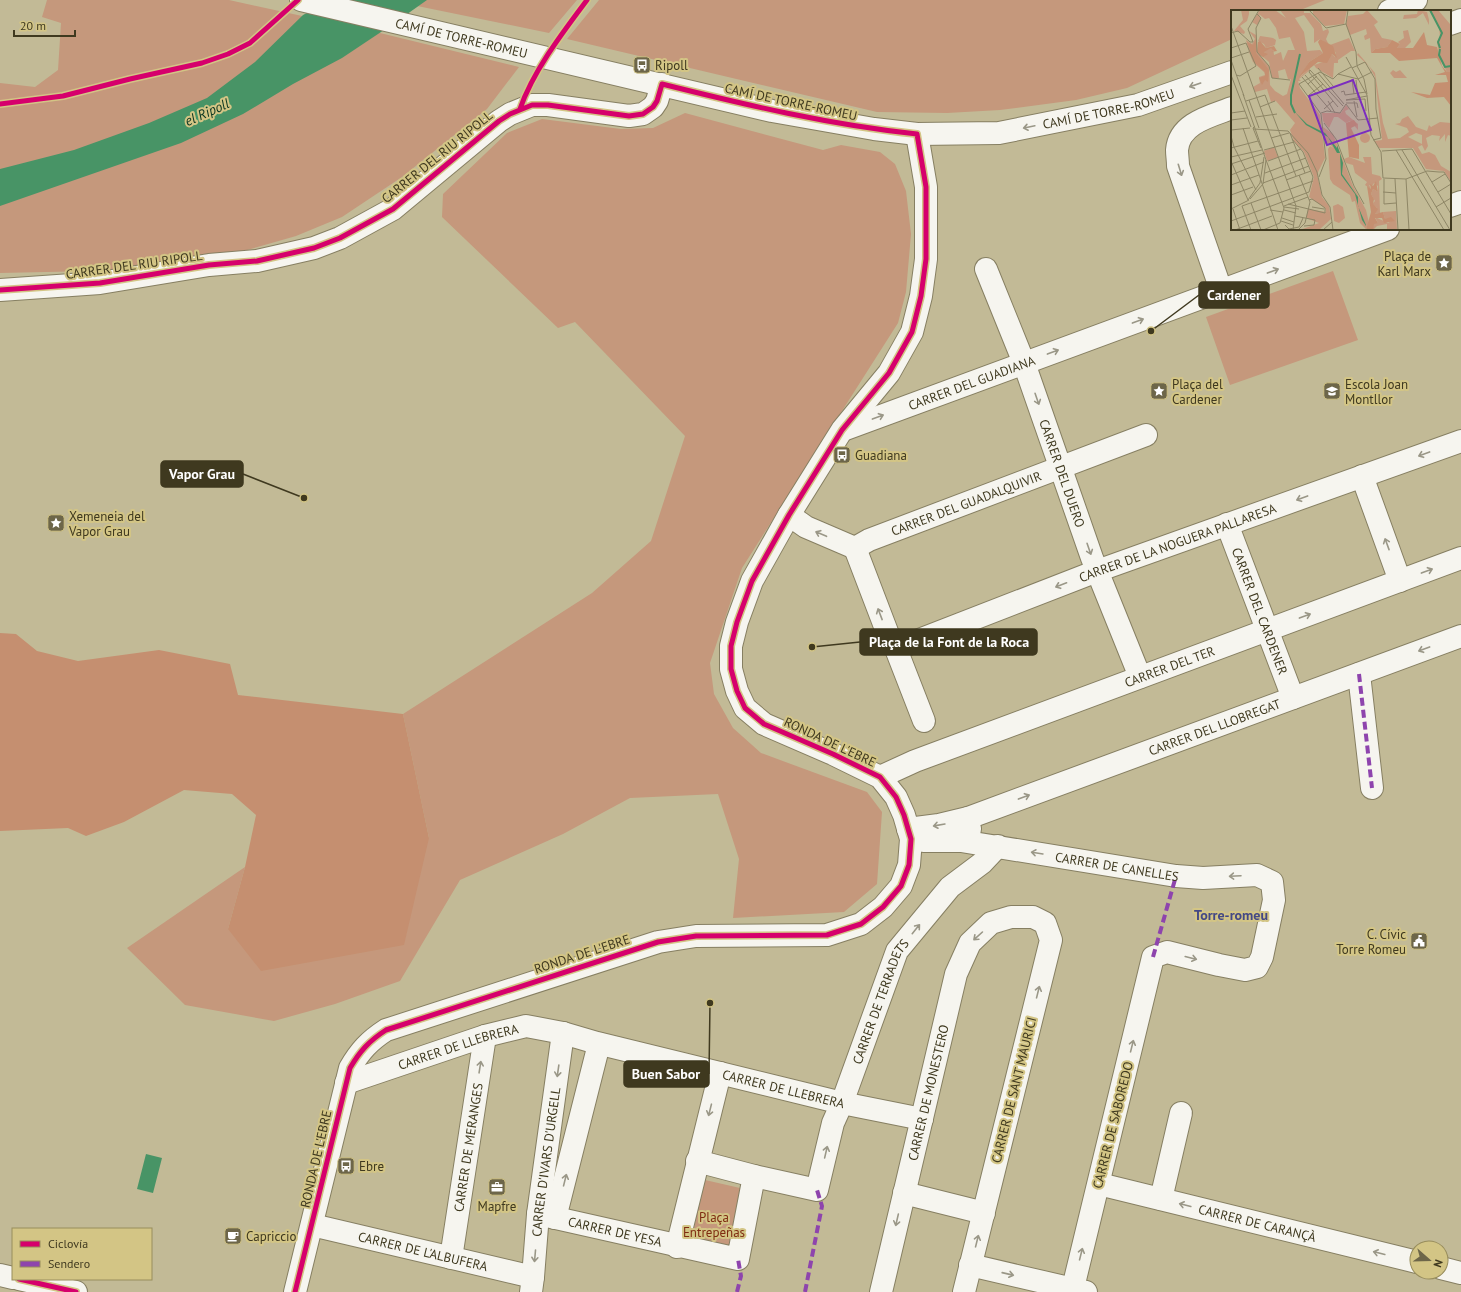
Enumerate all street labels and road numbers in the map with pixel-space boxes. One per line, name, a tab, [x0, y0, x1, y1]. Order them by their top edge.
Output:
street label: CAMÍ DE TORRE-ROMEU	[394, 14, 529, 62]
street label: CAMÍ DE TORRE-ROMEU	[723, 80, 859, 124]
street label: CAMÍ DE TORRE-ROMEU	[1041, 84, 1177, 133]
street label: CARRER DEL RIU RIPOLL	[378, 107, 496, 207]
street label: CARRER DEL RIU RIPOLL	[65, 247, 204, 283]
street label: CARRER DEL GUADIANA	[906, 351, 1038, 414]
street label: CARRER DEL DUERO	[1036, 417, 1089, 530]
street label: CARRER DEL GUADALQUIVIR	[889, 467, 1044, 539]
street label: CARRER DE LA NOGUERA PALLARESA	[1076, 499, 1279, 586]
street label: CARRER DEL CARDENER	[1228, 545, 1292, 677]
street label: CARRER DEL TER	[1122, 642, 1217, 691]
street label: CARRER DEL LLOBREGAT	[1146, 695, 1283, 759]
street label: RONDA DE L'EBRE	[781, 713, 879, 771]
street label: CARRER DE CANELLES	[1054, 848, 1180, 885]
street label: RONDA DE L'EBRE	[532, 931, 632, 977]
street label: CARRER DE TERRADETS	[848, 935, 912, 1066]
street label: CARRER DE SANT MAURICI	[988, 1015, 1040, 1165]
street label: CARRER DE LLEBRERA	[396, 1020, 520, 1073]
street label: CARRER DE MONESTERO	[904, 1023, 952, 1162]
street label: CARRER DE SABOREDO	[1089, 1060, 1137, 1190]
street label: CARRER DE LLEBRERA	[721, 1066, 847, 1112]
street label: CARRER DE MERANGES	[450, 1082, 486, 1213]
street label: CARRER D'IVARS D'URGELL	[528, 1086, 564, 1237]
street label: RONDA DE L'EBRE	[297, 1108, 335, 1209]
street label: CARRER DE CARANÇÀ	[1197, 1200, 1318, 1246]
street label: CARRER DE YESA	[567, 1213, 664, 1250]
street label: CARRER DE L'ALBUFERA	[356, 1228, 490, 1275]

